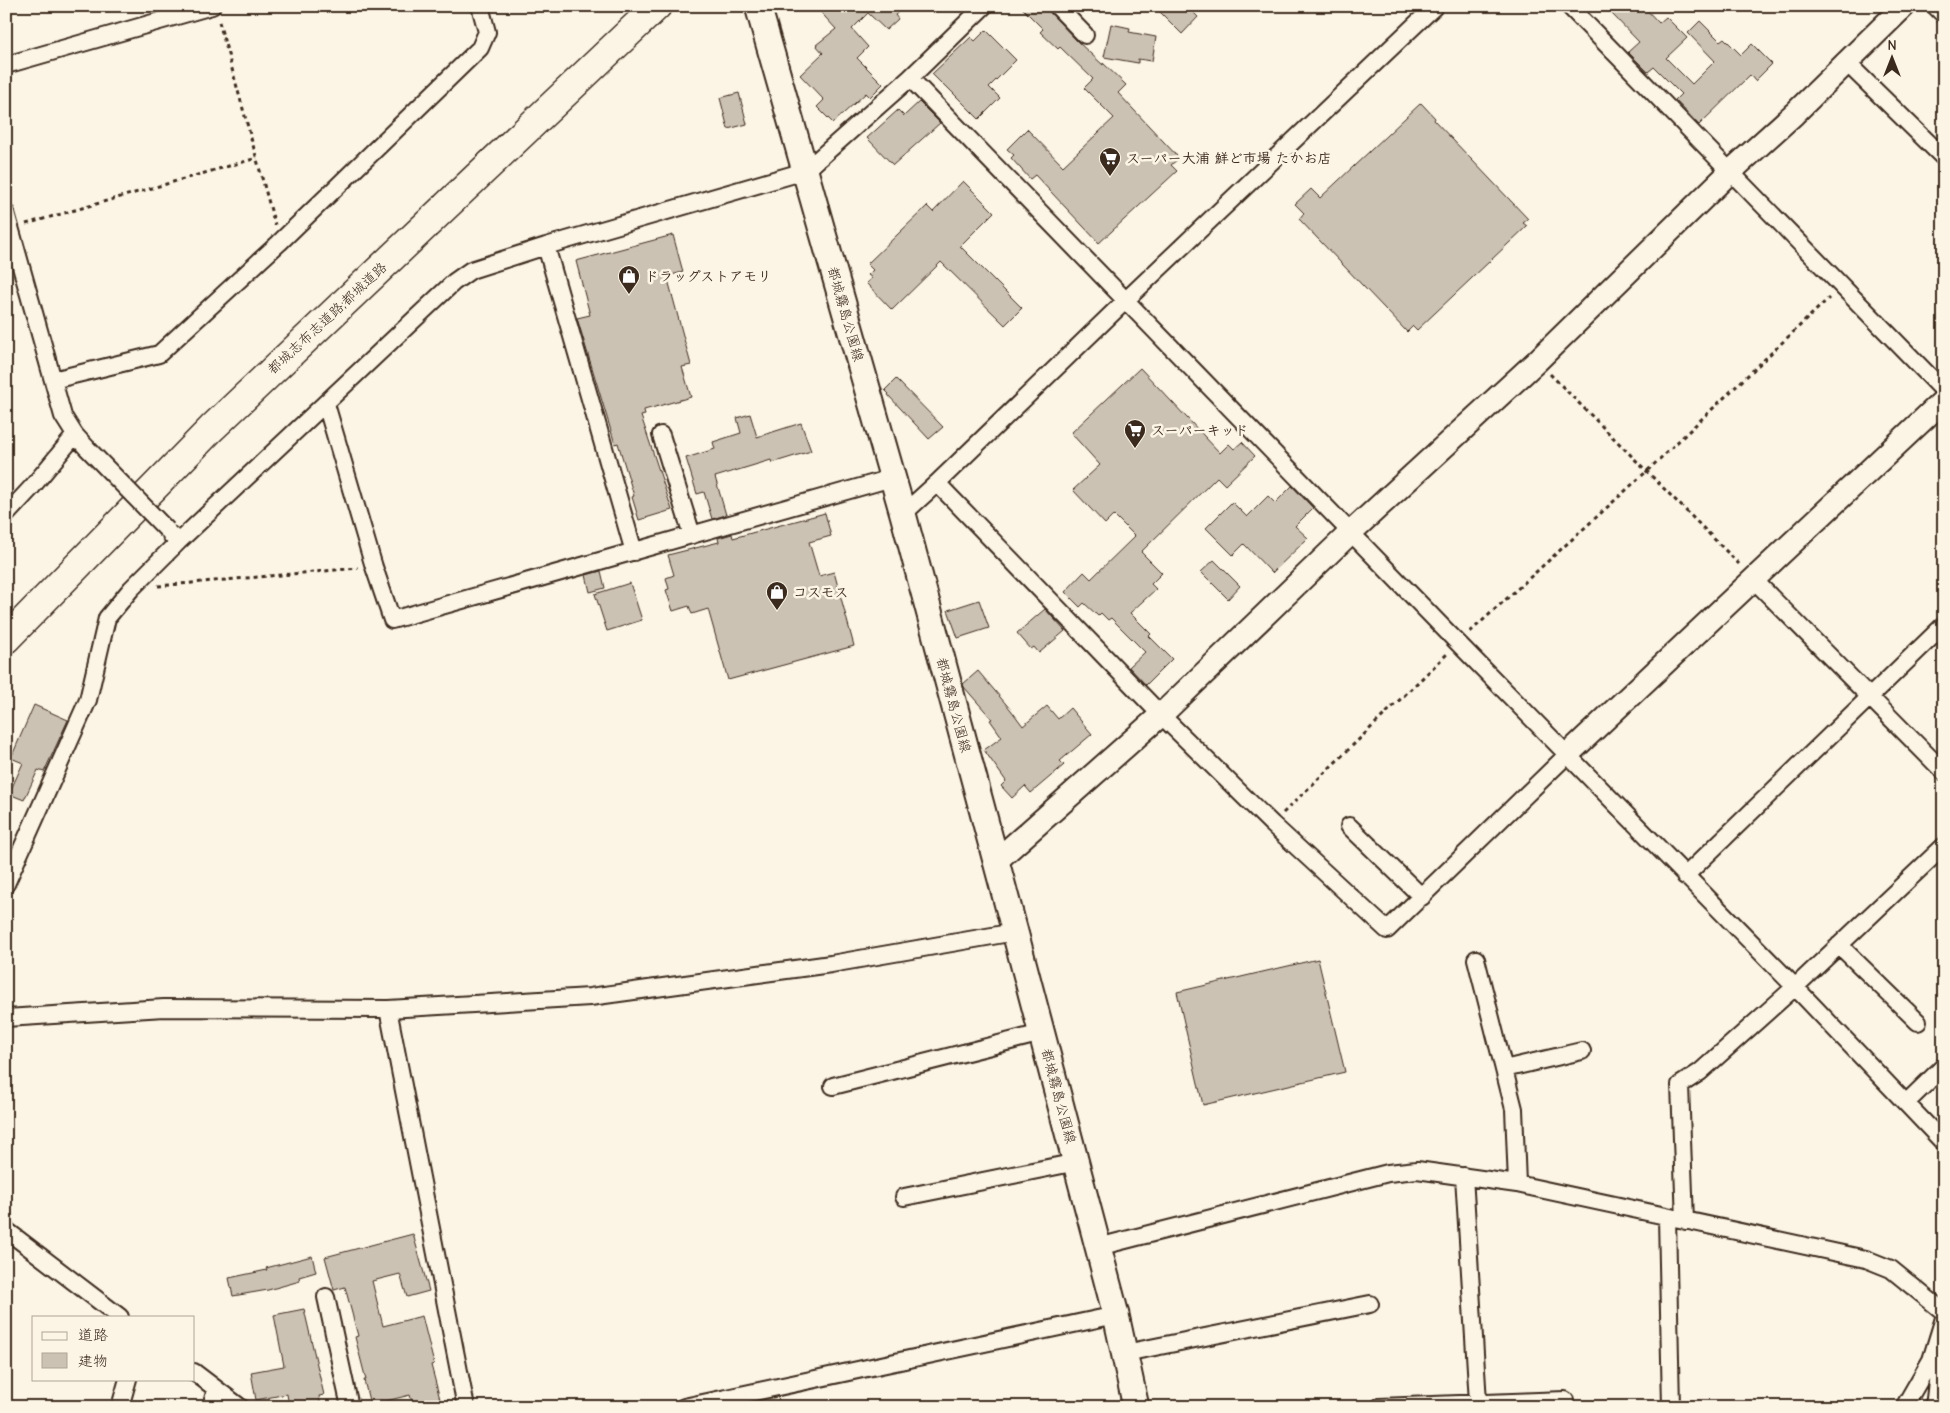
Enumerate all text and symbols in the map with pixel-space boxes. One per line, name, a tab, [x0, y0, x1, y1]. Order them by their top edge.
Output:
north arrow	[1868, 32, 1918, 82]
text: N	[1887, 37, 1897, 54]
supermarket icon: スーパー大浦 鮮ど市場 たかお店	[1098, 146, 1122, 177]
place label: スーパー大浦 鮮ど市場 たかお店	[1126, 150, 1331, 167]
street label: 都城志布志道路;都城道路	[264, 259, 390, 378]
shop icon: ドラッグストアモリ	[617, 264, 641, 295]
street label: 都城霧島公園線	[824, 265, 867, 364]
place label: ドラッグストアモリ	[645, 268, 771, 285]
supermarket icon: スーパーキッド	[1123, 418, 1147, 449]
place label: スーパーキッド	[1151, 422, 1248, 439]
shop icon: コスモス	[765, 580, 789, 611]
place label: コスモス	[793, 584, 848, 601]
street label: 都城霧島公園線	[933, 656, 974, 755]
street label: 都城霧島公園線	[1038, 1047, 1079, 1146]
legend	[32, 1316, 195, 1380]
text: 道路	[78, 1326, 108, 1344]
text: 建物	[78, 1352, 108, 1370]

